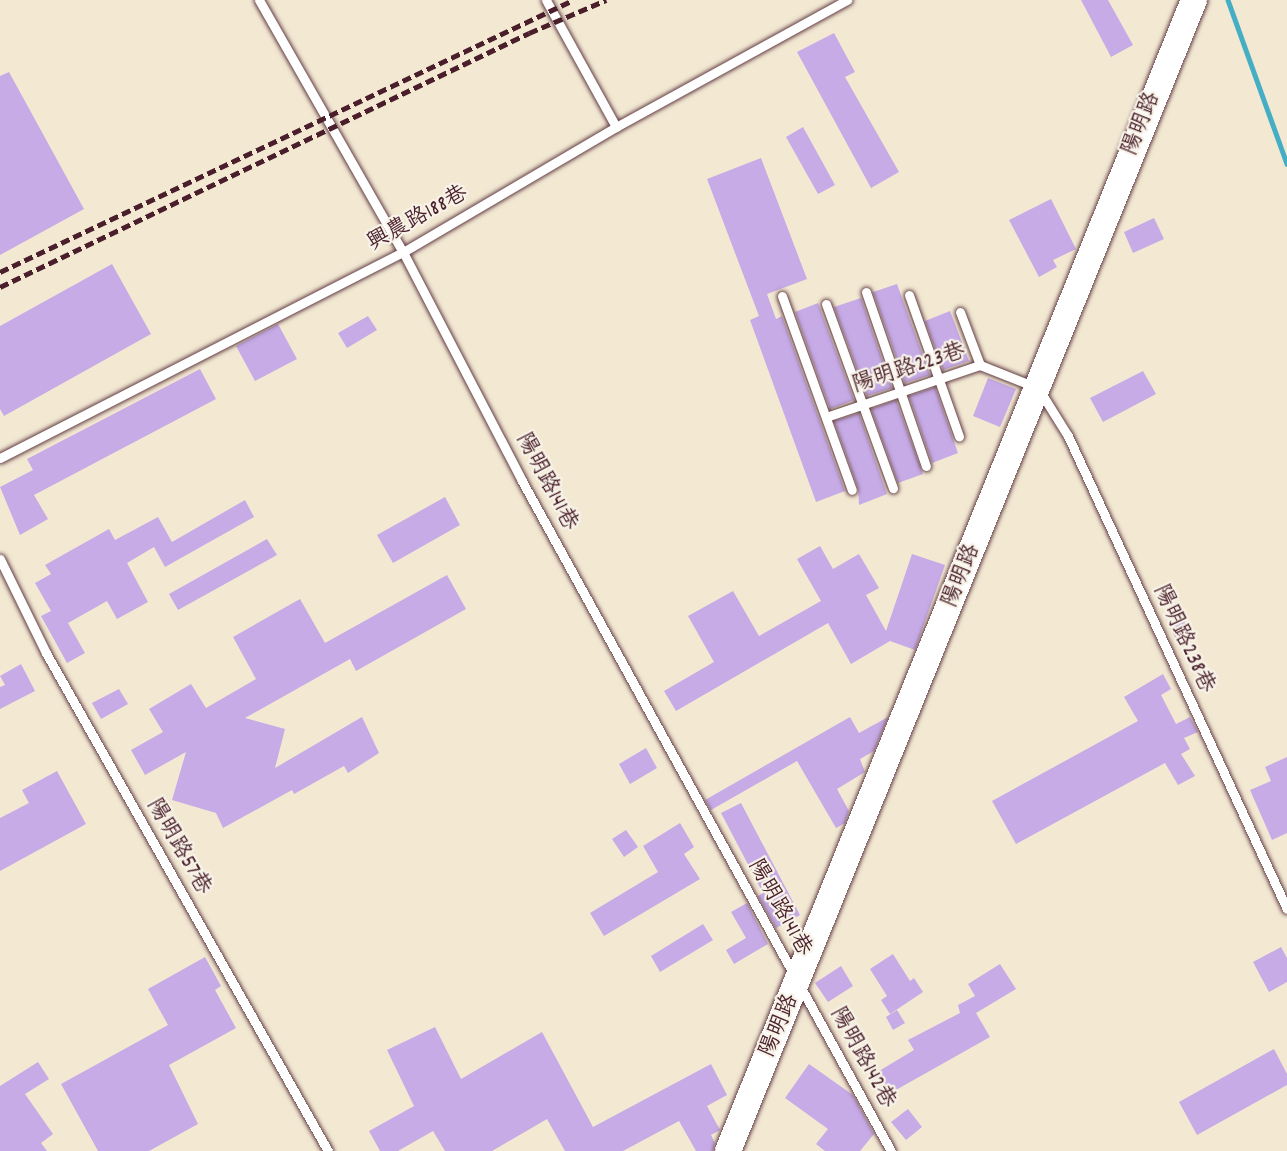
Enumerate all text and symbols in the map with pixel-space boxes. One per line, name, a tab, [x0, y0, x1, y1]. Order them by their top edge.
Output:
street label: 陽明路	[1117, 88, 1167, 160]
street label: 興農路188巷	[363, 181, 473, 257]
street label: 陽明路223巷	[849, 338, 969, 400]
street label: 陽明路141巷	[509, 429, 583, 535]
street label: 陽明路	[937, 540, 987, 612]
street label: 陽明路238巷	[1146, 581, 1220, 697]
street label: 陽明路57巷	[140, 794, 216, 900]
street label: 陽明路141巷	[742, 855, 816, 961]
street label: 陽明路	[755, 990, 805, 1062]
street label: 陽明路142巷	[823, 1003, 901, 1113]

